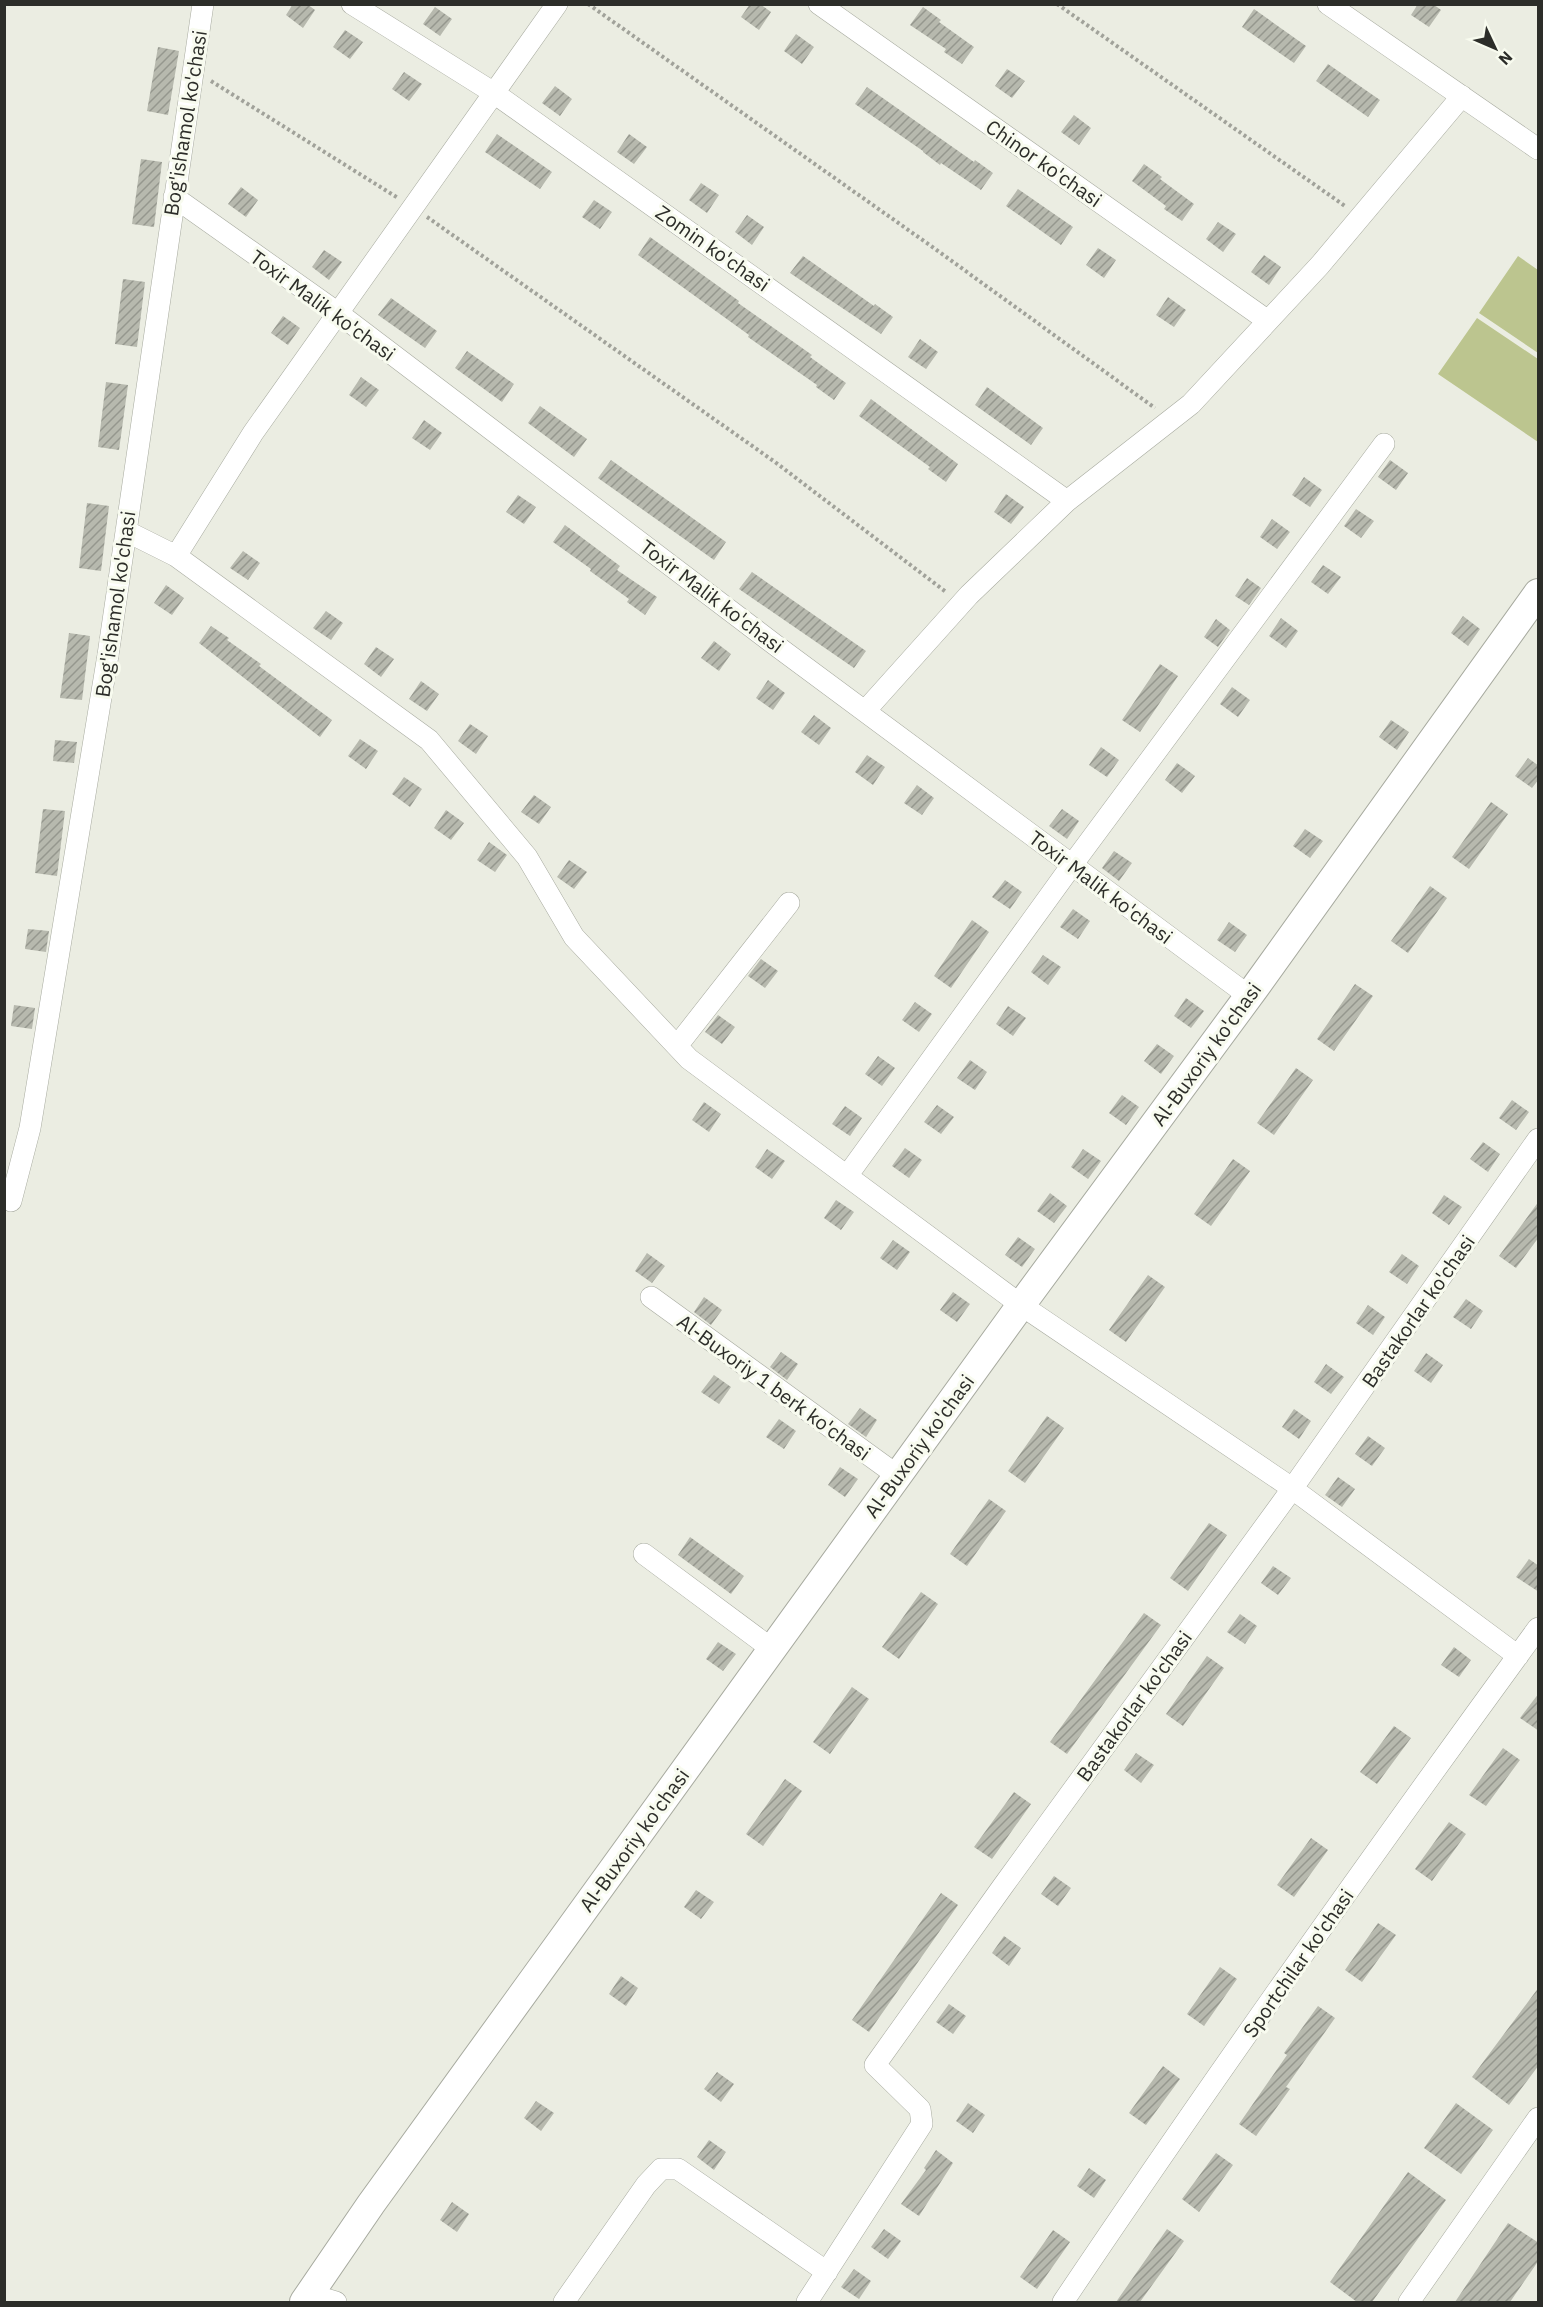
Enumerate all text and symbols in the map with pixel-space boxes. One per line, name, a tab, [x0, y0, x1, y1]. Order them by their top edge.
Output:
north arrow	[1465, 18, 1525, 78]
street label: Bog'ishamol ko'chasi	[157, 28, 213, 218]
text: N	[1495, 47, 1517, 70]
street label: Chinor ko'chasi	[981, 113, 1107, 213]
street label: Zomin ko'chasi	[651, 199, 775, 297]
street label: Toxir Malik ko'chasi	[245, 243, 401, 367]
street label: Bog'ishamol ko'chasi	[89, 509, 141, 699]
street label: Toxir Malik ko'chasi	[635, 533, 789, 659]
street label: Toxir Malik ko'chasi	[1024, 824, 1178, 950]
street label: Al-Buxoriy ko'chasi	[1145, 977, 1267, 1131]
street label: Bastakorlar ko'chasi	[1355, 1229, 1481, 1393]
street label: Al-Buxoriy 1 berk ko'chasi	[672, 1308, 876, 1466]
street label: Al-Buxoriy ko'chasi	[858, 1369, 980, 1523]
street label: Bastakorlar ko'chasi	[1070, 1625, 1198, 1787]
street label: Al-Buxoriy ko'chasi	[573, 1763, 695, 1917]
street label: Sportchilar ko'chasi	[1237, 1883, 1359, 2043]

